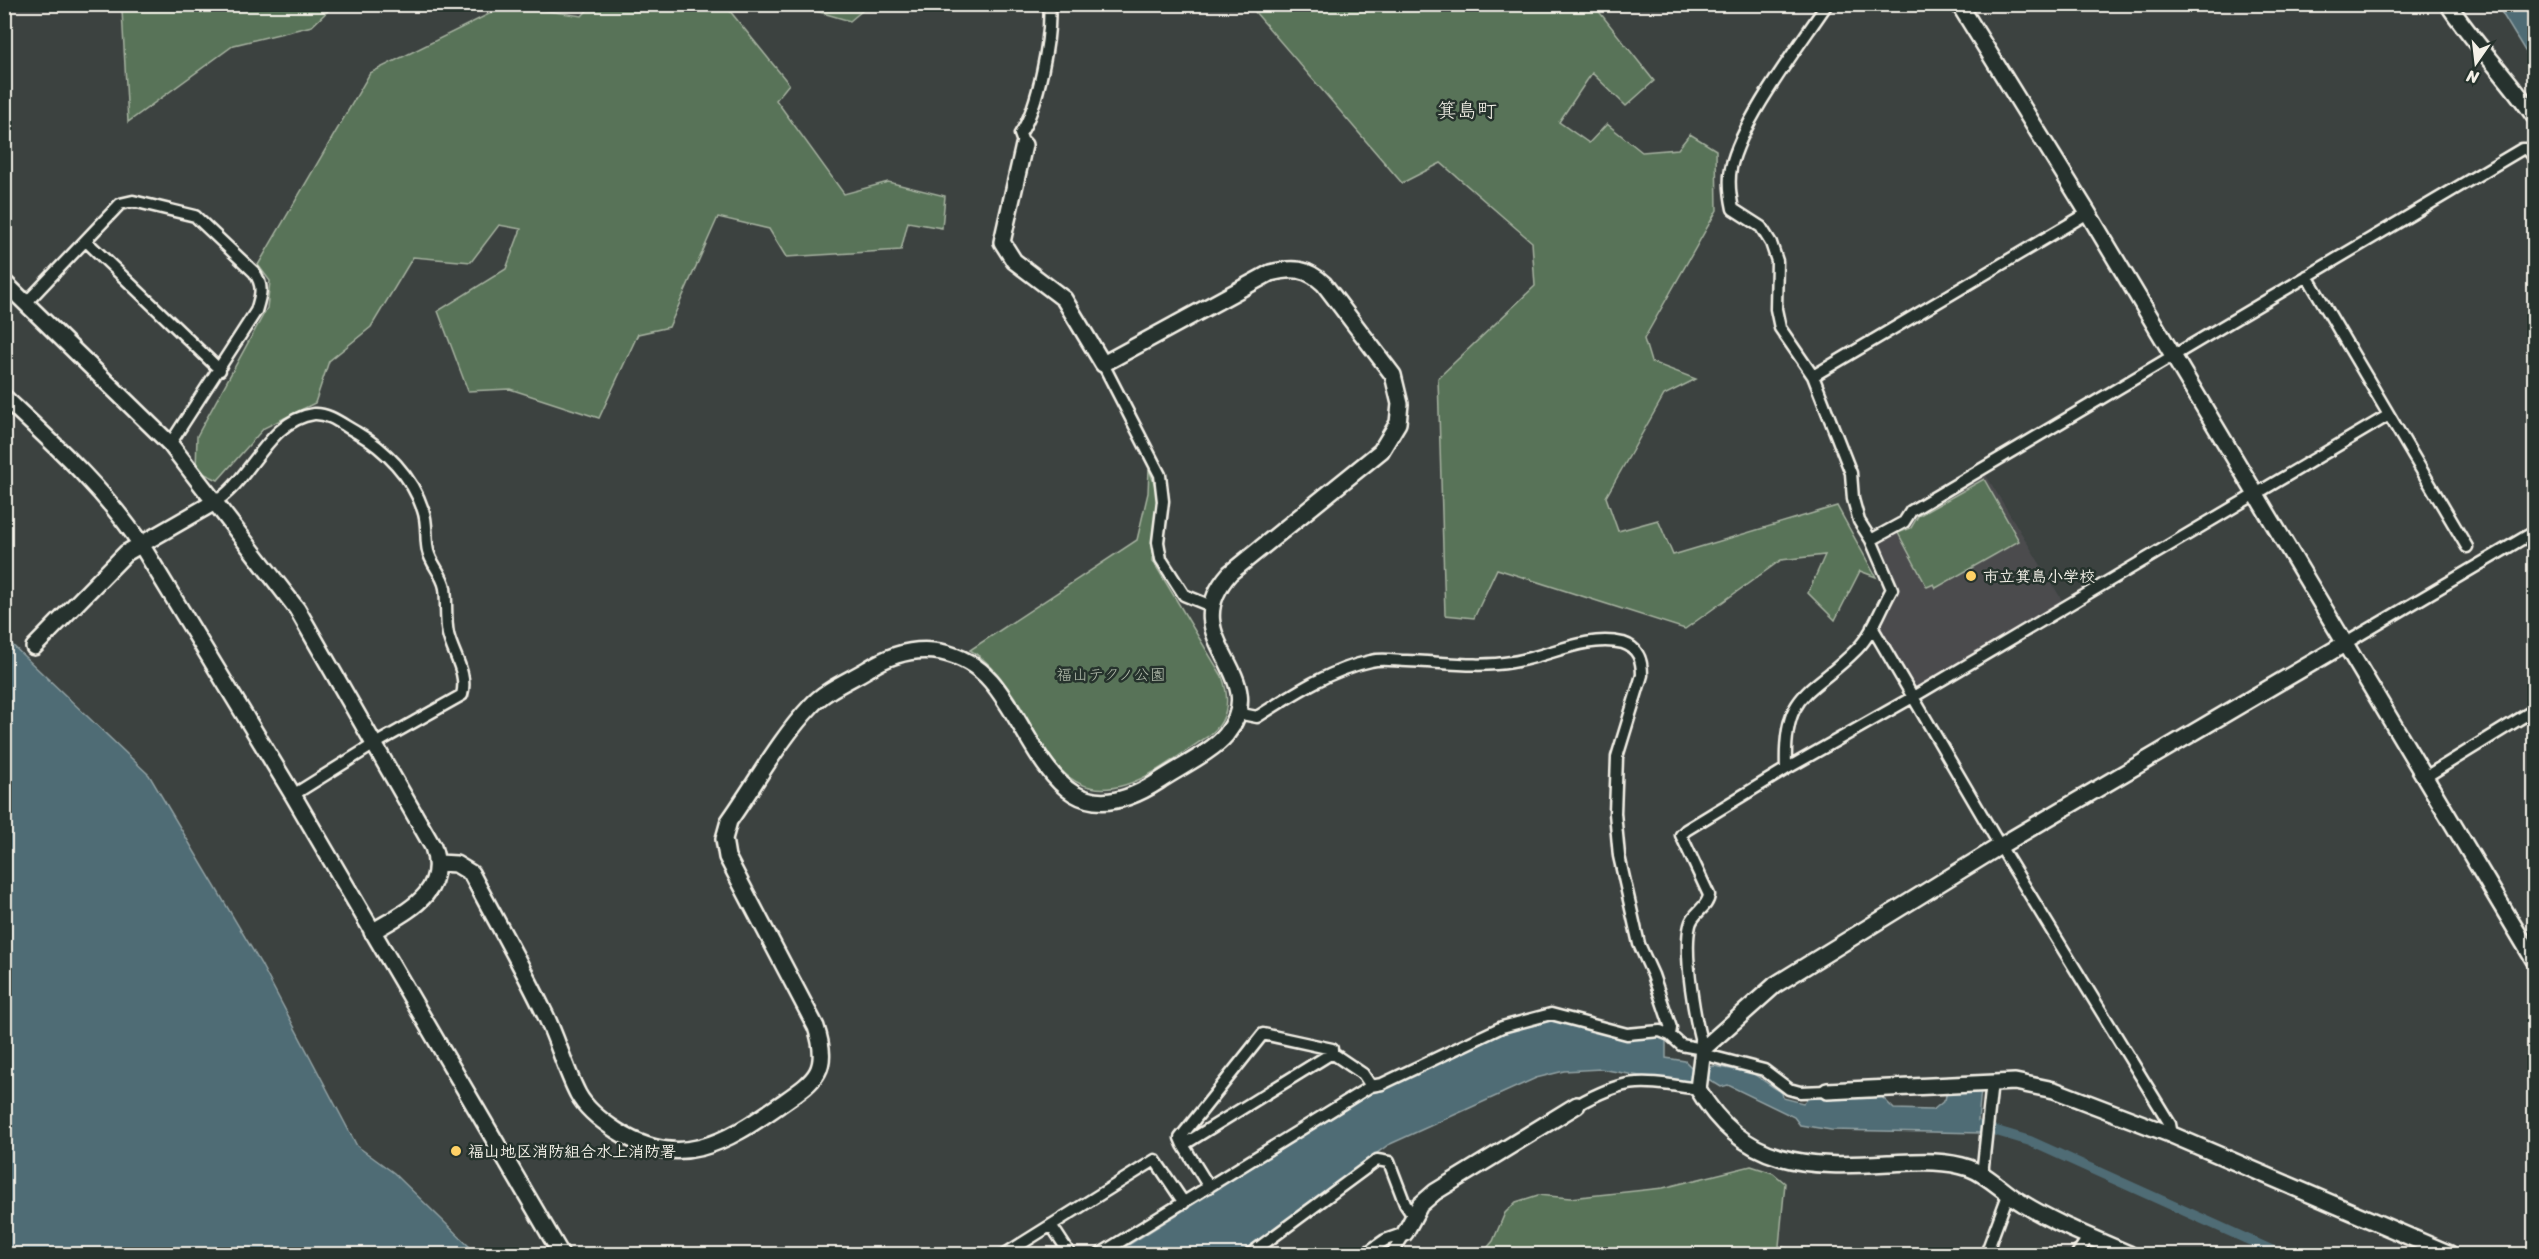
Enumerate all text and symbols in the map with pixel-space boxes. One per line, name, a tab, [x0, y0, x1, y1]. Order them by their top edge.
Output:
north arrow	[2446, 33, 2506, 93]
text: N	[2463, 61, 2482, 93]
district label: 箕島町	[1437, 93, 1497, 128]
place label: 市立箕島小学校	[1983, 562, 2095, 591]
marker: 市立箕島小学校	[1964, 569, 1978, 583]
park label: 福山テクノ公園	[1056, 660, 1166, 689]
place label: 福山地区消防組合水上消防署	[468, 1137, 676, 1166]
marker: 福山地区消防組合水上消防署	[449, 1144, 463, 1158]

